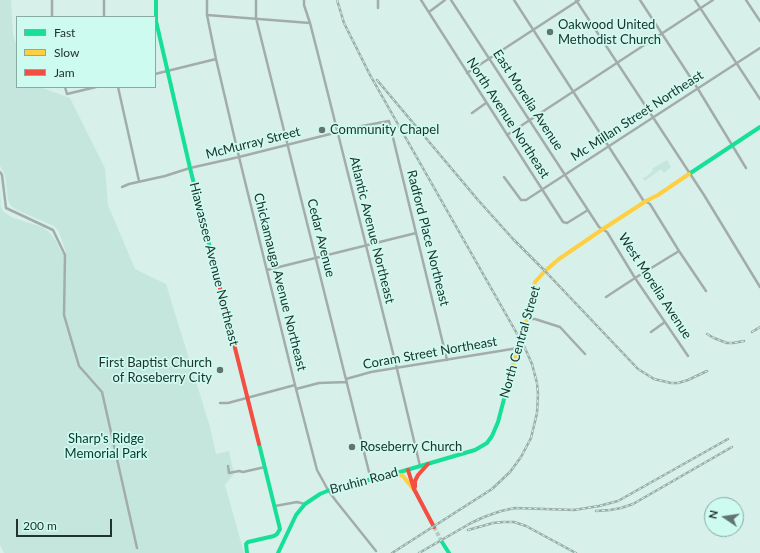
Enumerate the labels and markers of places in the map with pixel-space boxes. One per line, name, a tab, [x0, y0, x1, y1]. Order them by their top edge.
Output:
place label: Oakwood United Methodist Church	[558, 17, 661, 48]
marker: Oakwood United Methodist Church	[545, 27, 555, 37]
place label: Community Chapel	[330, 122, 439, 138]
marker: Community Chapel	[317, 125, 327, 135]
place label: First Baptist Church of Roseberry City	[99, 355, 212, 386]
marker: First Baptist Church of Roseberry City	[215, 365, 225, 375]
place label: Roseberry Church	[360, 439, 462, 455]
marker: Roseberry Church	[347, 442, 357, 452]

